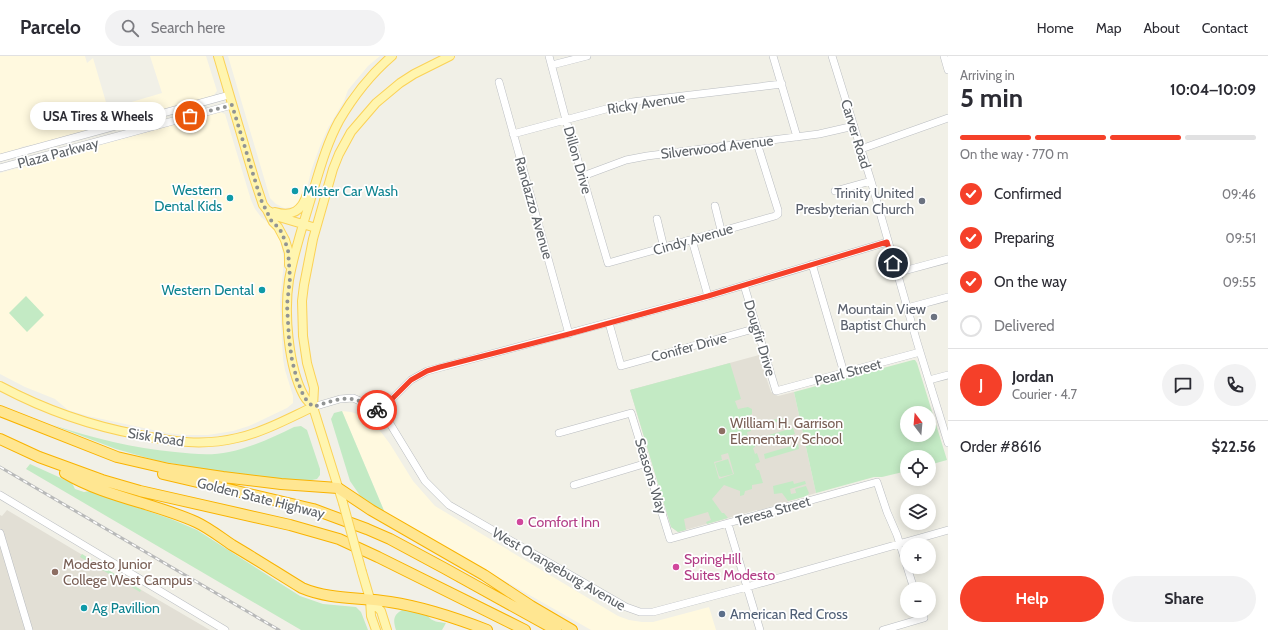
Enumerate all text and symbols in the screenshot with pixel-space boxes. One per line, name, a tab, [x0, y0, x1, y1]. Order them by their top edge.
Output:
search box	[105, 10, 385, 46]
text: Parcelo	[20, 16, 81, 39]
icon: search	[119, 17, 141, 39]
text: Search here	[151, 19, 225, 37]
text: Home	[1037, 19, 1074, 37]
text: Map	[1096, 19, 1121, 37]
text: About	[1143, 19, 1180, 37]
text: Contact	[1202, 19, 1248, 37]
text: Arriving in	[960, 67, 1015, 83]
text: 10:04–10:09	[1170, 81, 1256, 99]
text: 5 min	[960, 82, 1023, 114]
street label: Ricky Avenue	[606, 88, 686, 118]
street label: Carver Road	[837, 97, 875, 171]
pin	[173, 99, 207, 133]
callout: USA Tires & Wheels	[30, 102, 166, 130]
icon: bag	[179, 105, 201, 127]
text: USA Tires & Wheels	[43, 108, 153, 124]
street label: Dillon Drive	[560, 124, 596, 196]
street label: Silverwood Avenue	[660, 131, 774, 163]
street label: Plaza Parkway	[15, 134, 101, 172]
text: On the way · 770 m	[960, 146, 1068, 162]
street label: Randazzo Avenue	[511, 155, 557, 261]
place label: Western Dental Kids	[154, 181, 222, 215]
place label: Mister Car Wash	[303, 182, 398, 200]
icon: check	[960, 183, 982, 205]
place label: Trinity United Presbyterian Church	[796, 184, 914, 218]
text: Confirmed	[994, 185, 1062, 203]
marker: Mister Car Wash	[290, 186, 300, 196]
text: 09:46	[1222, 186, 1256, 202]
marker: Western Dental Kids	[225, 193, 235, 203]
marker: Trinity United Presbyterian Church	[917, 196, 927, 206]
street label: Cindy Avenue	[651, 219, 735, 259]
icon: check	[960, 227, 982, 249]
text: Preparing	[994, 229, 1054, 247]
text: 09:51	[1226, 230, 1256, 246]
pin	[876, 246, 910, 280]
icon: home	[882, 252, 904, 274]
icon: check	[960, 271, 982, 293]
text: On the way	[994, 273, 1067, 291]
text: 09:55	[1223, 274, 1256, 290]
place label: Western Dental	[161, 281, 255, 299]
marker: Western Dental	[257, 285, 267, 295]
street label: Dougfir Drive	[740, 298, 780, 378]
place label: Mountain View Baptist Church	[837, 300, 926, 334]
marker: Mountain View Baptist Church	[929, 312, 939, 322]
text: Delivered	[994, 317, 1055, 335]
street label: Conifer Drive	[649, 328, 729, 366]
street label: Pearl Street	[813, 354, 884, 390]
button: chat	[1162, 364, 1204, 406]
button: phone	[1214, 364, 1256, 406]
text: Jordan	[1012, 368, 1054, 386]
text: J	[979, 376, 983, 394]
text: Courier · 4.7	[1012, 386, 1077, 402]
courier	[357, 390, 397, 430]
icon: bike	[366, 399, 388, 421]
north arrow	[900, 406, 936, 442]
map controls	[900, 406, 936, 618]
place label: William H. Garrison Elementary School	[730, 414, 843, 448]
street label: Sisk Road	[127, 424, 185, 450]
marker: William H. Garrison Elementary School	[717, 426, 727, 436]
street label: Seasons Way	[631, 436, 671, 516]
text: Order #8616	[960, 438, 1042, 456]
text: $22.56	[1212, 438, 1256, 456]
button: locate	[900, 450, 936, 486]
street label: Golden State Highway	[195, 473, 327, 523]
street label: Teresa Street	[734, 492, 813, 530]
button: layers	[900, 494, 936, 530]
place label: Comfort Inn	[528, 513, 600, 531]
marker: Comfort Inn	[515, 517, 525, 527]
street label: West Orangeburg Avenue	[489, 523, 629, 615]
button: +	[900, 538, 936, 574]
place label: SpringHill Suites Modesto	[684, 550, 775, 584]
place label: Modesto Junior College West Campus	[63, 555, 192, 589]
marker: SpringHill Suites Modesto	[671, 562, 681, 572]
marker: Modesto Junior College West Campus	[50, 567, 60, 577]
button: Help	[960, 576, 1104, 622]
button: Share	[1112, 576, 1256, 622]
button: −	[900, 582, 936, 618]
place label: Ag Pavillion	[92, 599, 160, 617]
marker: Ag Pavillion	[79, 603, 89, 613]
place label: American Red Cross	[730, 605, 848, 623]
marker: American Red Cross	[717, 609, 727, 619]

